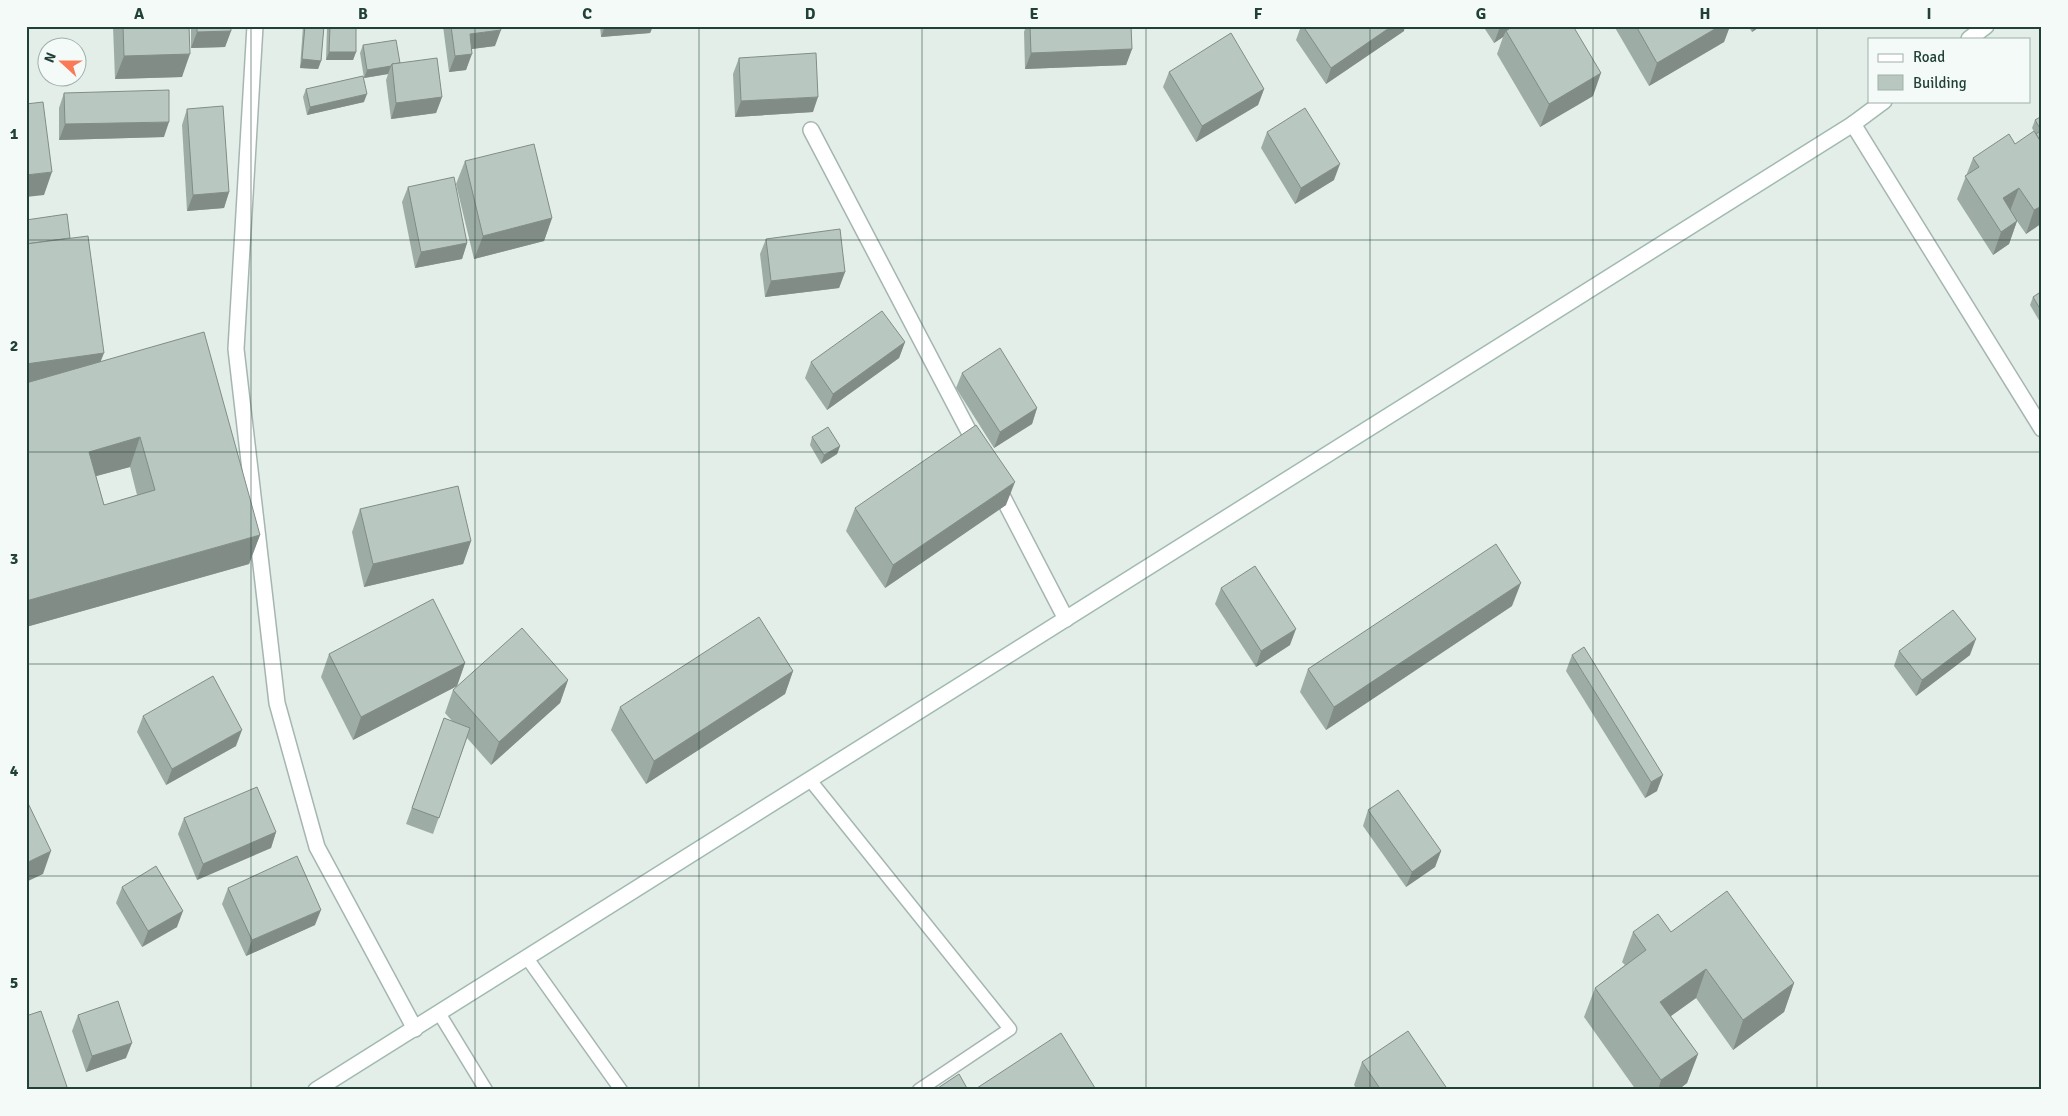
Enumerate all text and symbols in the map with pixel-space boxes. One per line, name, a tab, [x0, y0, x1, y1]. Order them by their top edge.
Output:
text: A	[134, 4, 145, 24]
text: B	[358, 4, 368, 24]
text: C	[582, 4, 592, 24]
text: D	[805, 4, 816, 24]
text: E	[1029, 4, 1039, 24]
text: F	[1254, 4, 1263, 24]
text: G	[1476, 4, 1486, 24]
text: H	[1700, 4, 1710, 24]
text: I	[1926, 4, 1932, 24]
north arrow	[38, 38, 88, 88]
legend	[1868, 38, 2030, 102]
text: Road	[1913, 48, 1945, 66]
text: N	[41, 50, 60, 65]
text: Building	[1913, 74, 1967, 92]
text: 1	[10, 124, 19, 144]
text: 2	[10, 336, 18, 356]
text: 3	[10, 549, 18, 569]
text: 4	[10, 761, 19, 781]
text: 5	[10, 973, 18, 993]

